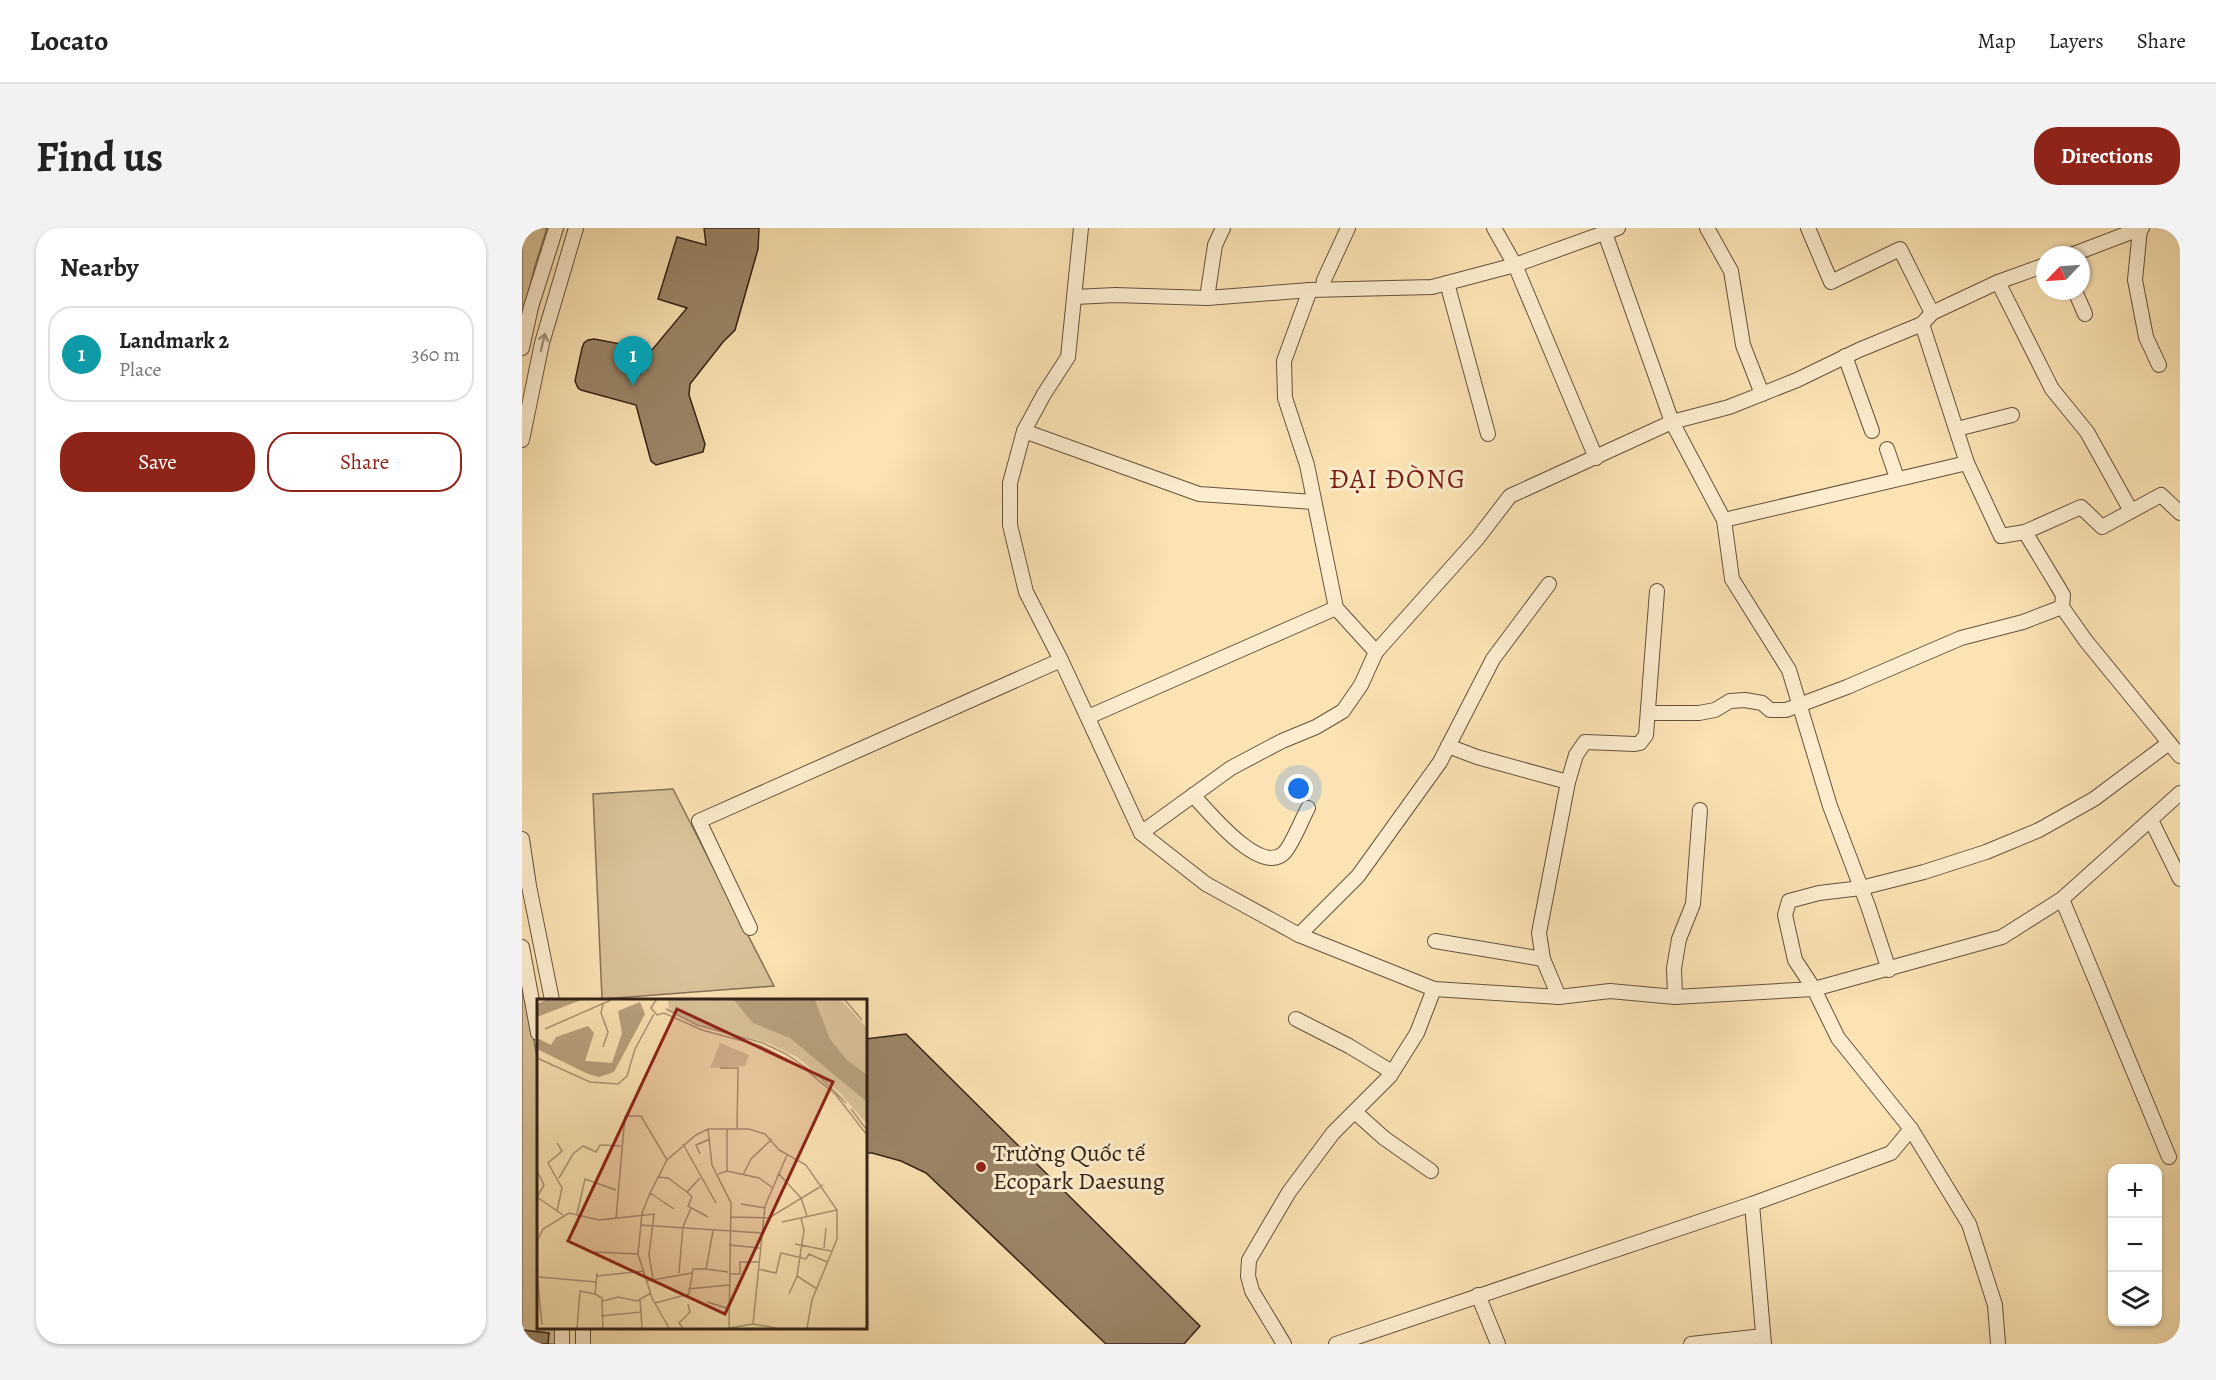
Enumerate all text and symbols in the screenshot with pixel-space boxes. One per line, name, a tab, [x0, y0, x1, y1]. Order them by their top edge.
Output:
text: Locato	[30, 22, 108, 60]
text: Map	[1977, 27, 2016, 55]
text: Layers	[2049, 27, 2104, 55]
text: Share	[2137, 27, 2186, 55]
button: Directions	[2034, 127, 2180, 185]
text: Find us	[36, 128, 163, 185]
north arrow	[2036, 246, 2090, 300]
text: Nearby	[60, 250, 139, 285]
text: Landmark 2	[119, 326, 229, 356]
one-way arrow	[537, 333, 549, 352]
pin: 1	[614, 336, 652, 386]
text: 1	[78, 341, 85, 368]
text: 360 m	[411, 341, 460, 368]
text: Place	[119, 356, 161, 383]
button: Save	[60, 432, 255, 492]
button: Share	[267, 432, 462, 492]
district label: ĐẠI ĐÒNG	[1329, 461, 1467, 497]
your location	[1284, 774, 1313, 803]
inset map	[537, 999, 867, 1329]
place label: Trường Quốc tế Ecopark Daesung	[993, 1137, 1165, 1197]
marker: Trường Quốc tế Ecopark Daesung	[974, 1160, 988, 1174]
map controls	[2108, 1164, 2162, 1326]
button: +	[2108, 1164, 2162, 1218]
button: −	[2108, 1218, 2162, 1272]
button: layers	[2108, 1272, 2162, 1326]

